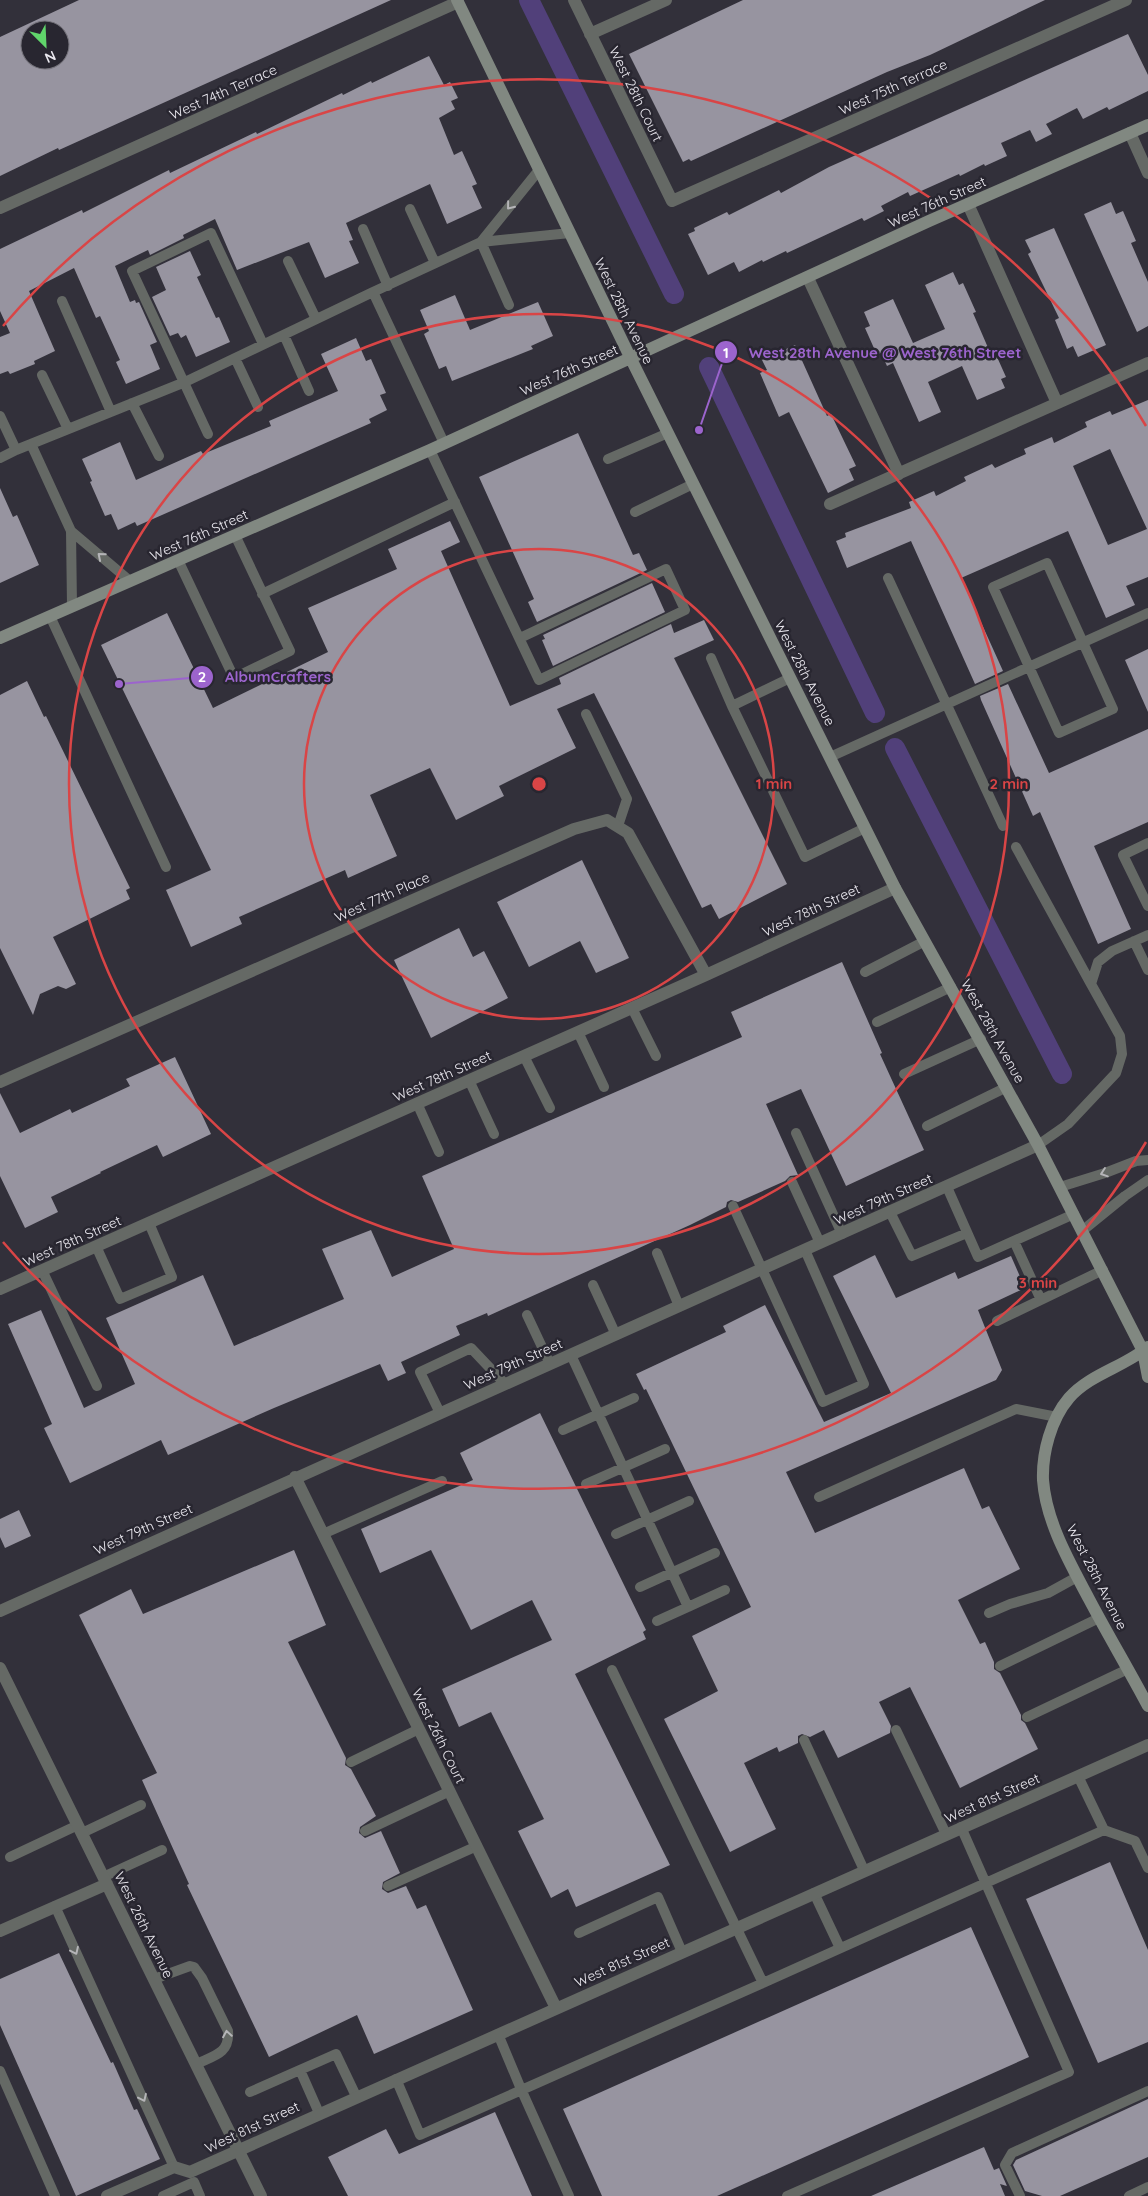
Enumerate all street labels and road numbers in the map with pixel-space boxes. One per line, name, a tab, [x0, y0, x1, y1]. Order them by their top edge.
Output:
street label: West 28th Court	[605, 43, 667, 145]
street label: West 75th Terrace	[836, 55, 950, 119]
street label: West 74th Terrace	[166, 60, 280, 124]
street label: West 76th Street	[885, 172, 989, 232]
street label: West 28th Avenue	[590, 255, 658, 367]
street label: West 76th Street	[517, 340, 621, 400]
street label: West 76th Street	[147, 505, 251, 565]
street label: West 28th Avenue	[771, 617, 839, 729]
street label: West 77th Place	[332, 868, 433, 926]
street label: West 78th Street	[759, 879, 863, 941]
street label: West 28th Avenue	[957, 976, 1029, 1086]
street label: West 78th Street	[390, 1046, 494, 1106]
street label: West 79th Street	[831, 1169, 935, 1229]
street label: West 78th Street	[20, 1211, 124, 1271]
street label: West 79th Street	[461, 1334, 565, 1394]
street label: West 79th Street	[91, 1499, 195, 1559]
street label: West 28th Avenue	[1063, 1521, 1131, 1633]
street label: West 26th Court	[408, 1685, 470, 1787]
street label: West 81st Street	[942, 1769, 1043, 1827]
street label: West 26th Avenue	[110, 1869, 178, 1981]
street label: West 81st Street	[572, 1933, 673, 1991]
street label: West 81st Street	[202, 2097, 302, 2157]

